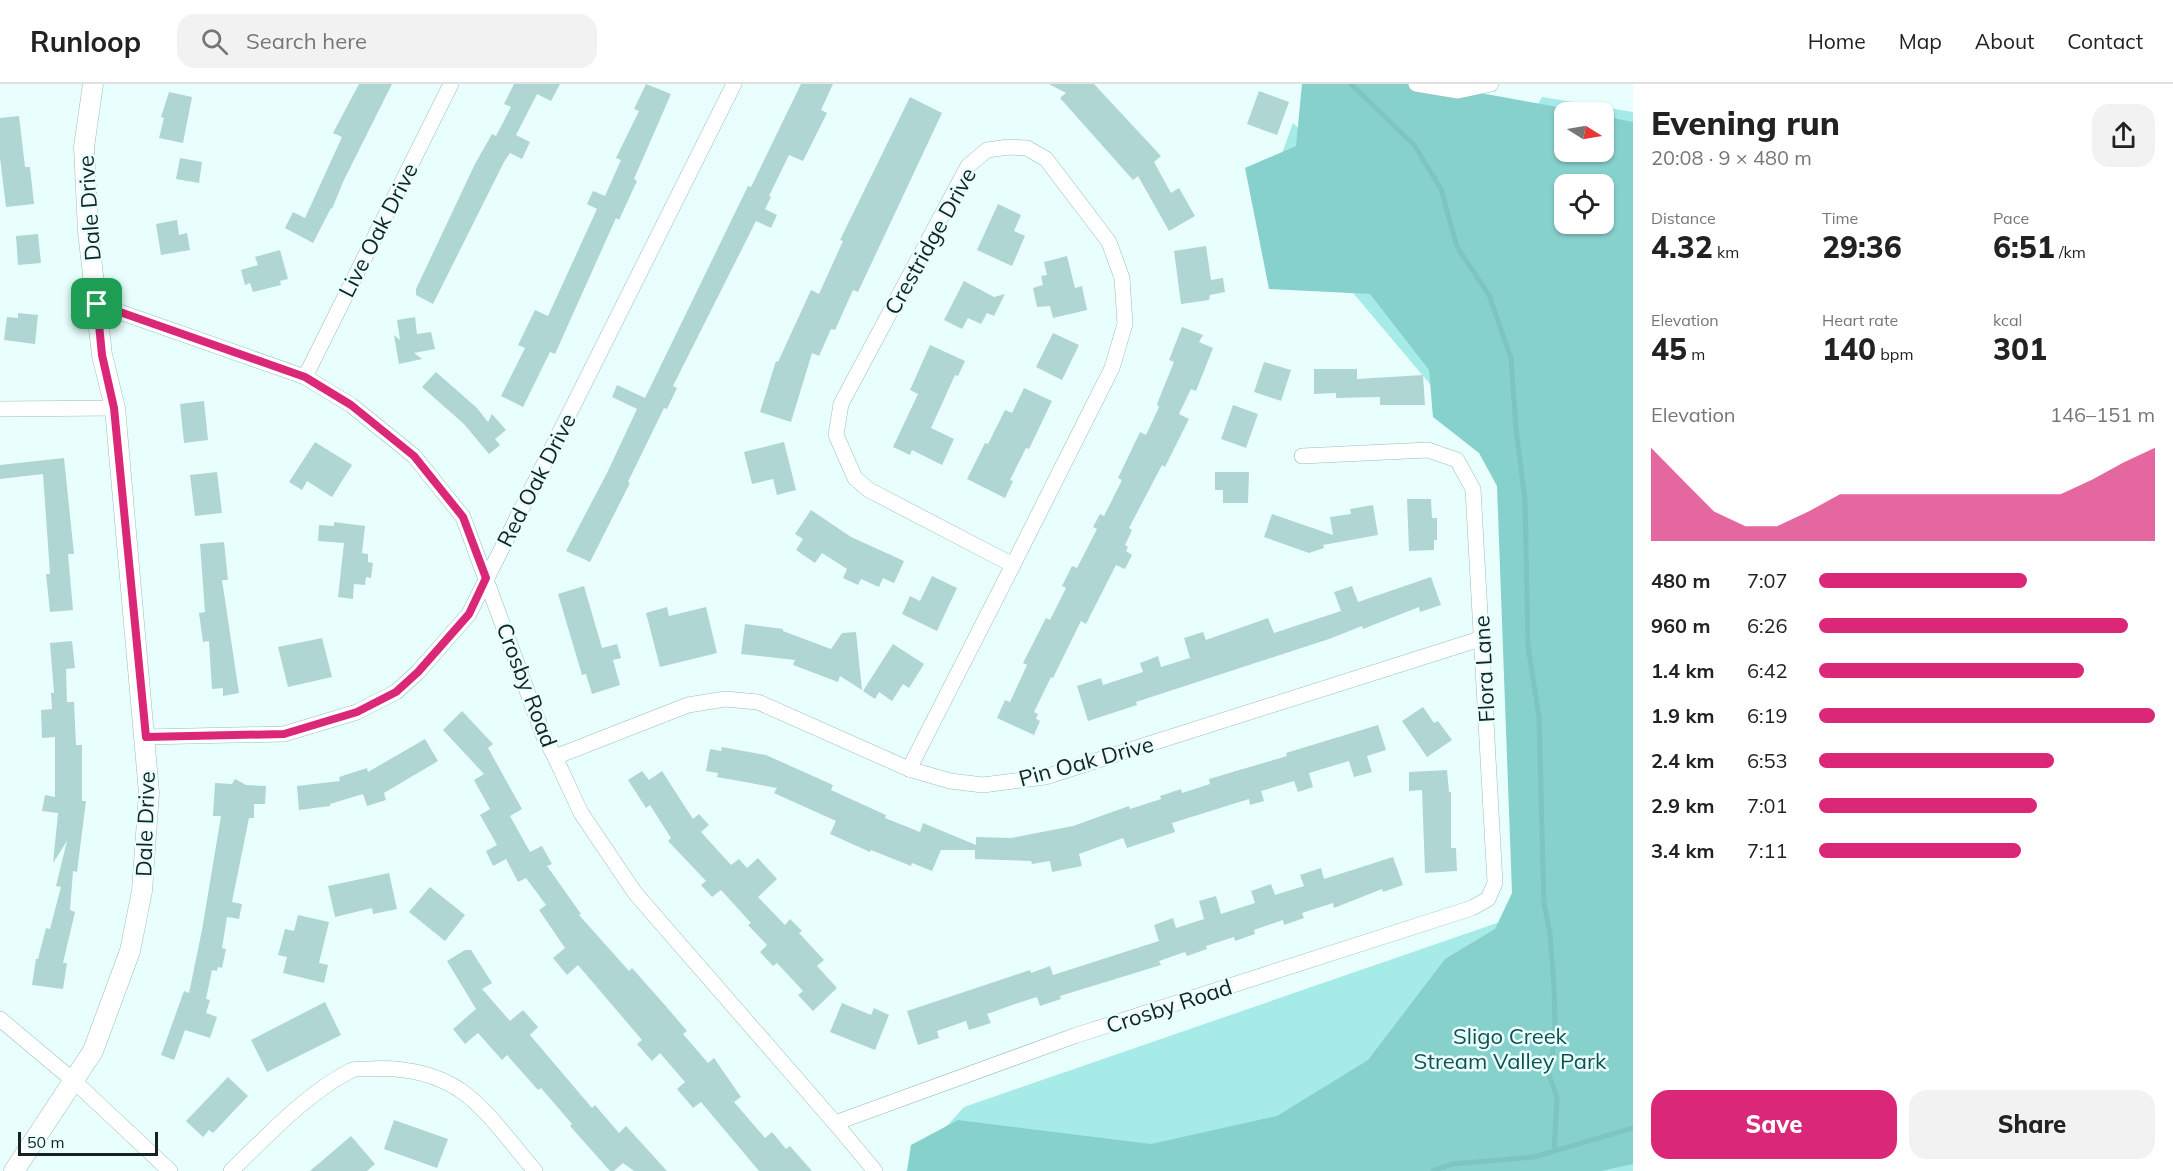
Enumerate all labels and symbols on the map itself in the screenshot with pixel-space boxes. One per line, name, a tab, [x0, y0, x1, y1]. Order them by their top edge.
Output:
north arrow	[1554, 102, 1614, 162]
street label: Dale Drive	[71, 154, 107, 262]
street label: Live Oak Drive	[332, 158, 424, 302]
street label: Crestridge Drive	[878, 163, 982, 319]
pin	[71, 278, 122, 329]
street label: Red Oak Drive	[490, 408, 582, 552]
street label: Flora Lane	[1467, 615, 1501, 723]
street label: Crosby Road	[490, 619, 564, 751]
street label: Pin Oak Drive	[1015, 730, 1157, 792]
street label: Dale Drive	[129, 771, 161, 877]
street label: Crosby Road	[1102, 972, 1236, 1040]
park label: Sligo Creek Stream Valley Park	[1414, 1022, 1607, 1075]
scale bar	[18, 1129, 158, 1156]

